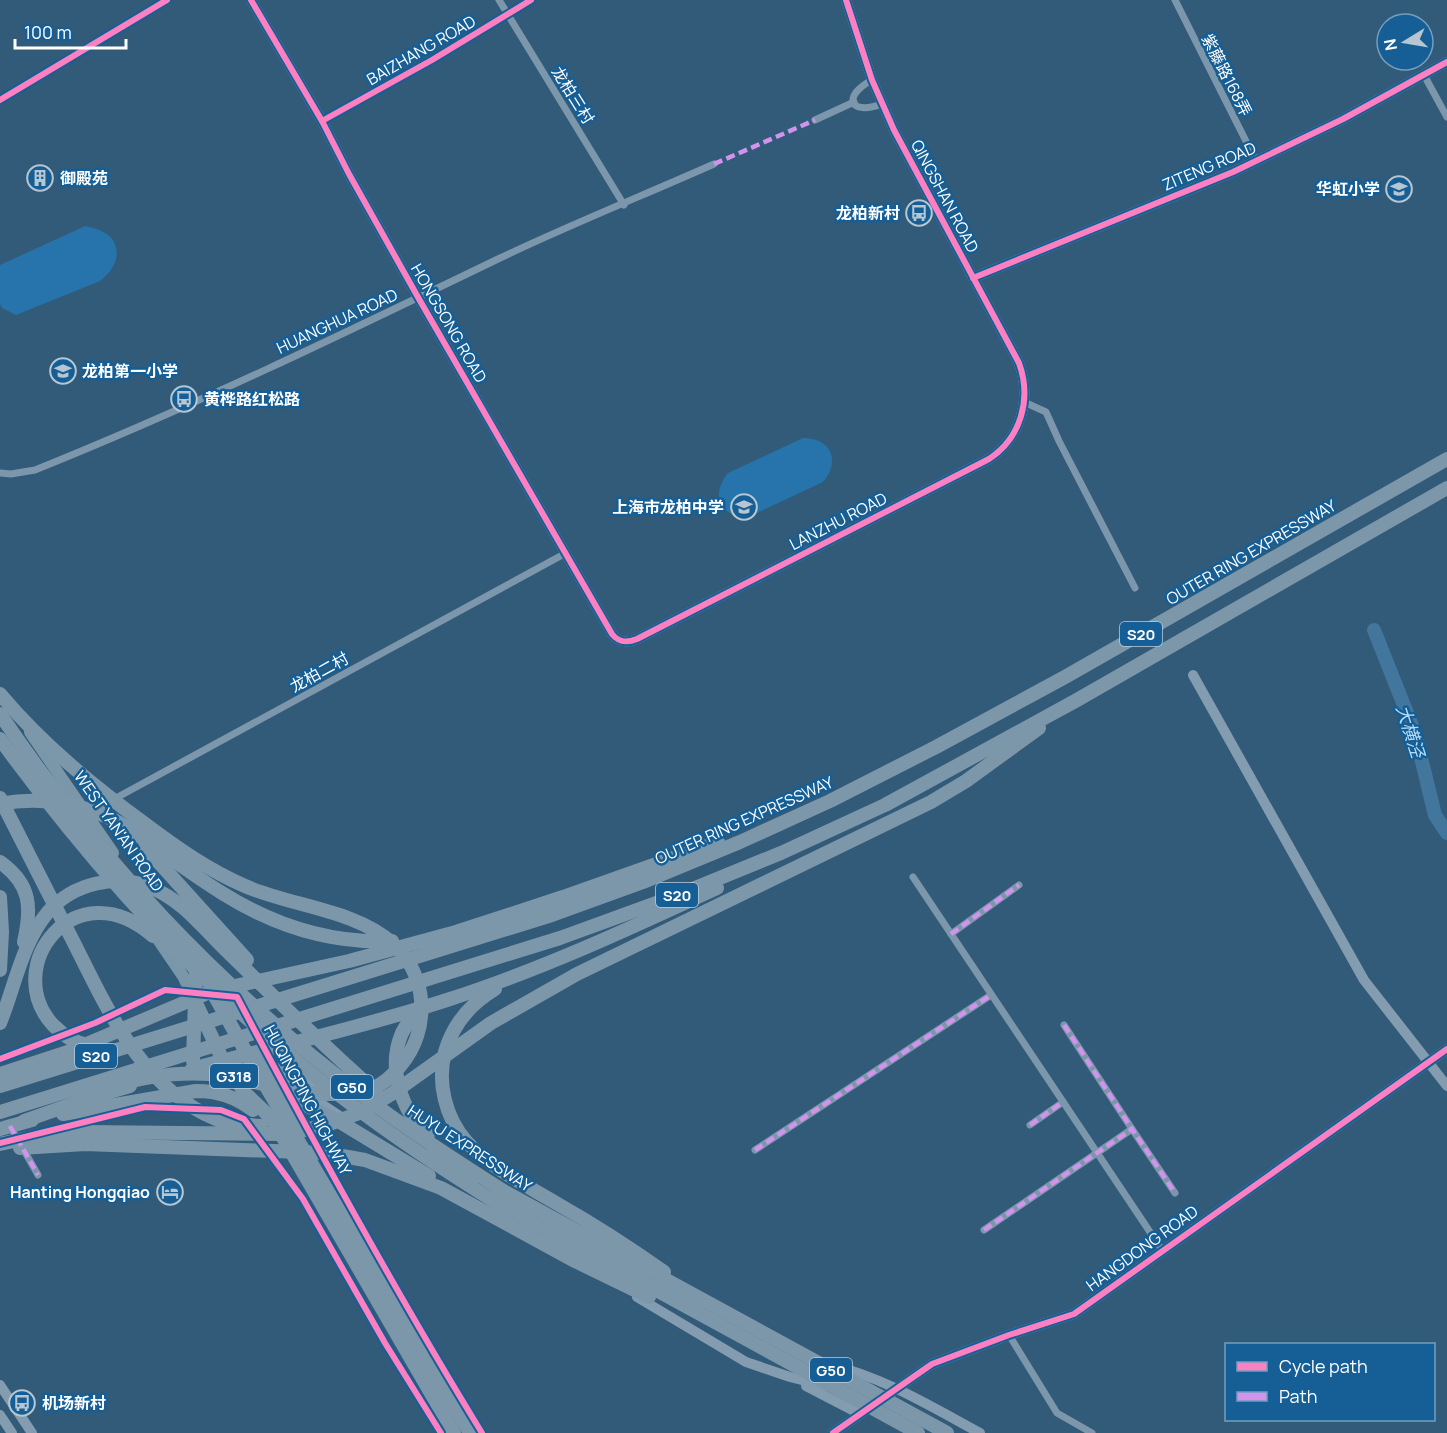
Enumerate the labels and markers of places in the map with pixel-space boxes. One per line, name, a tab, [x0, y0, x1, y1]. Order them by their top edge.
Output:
building icon: 御殿苑	[25, 163, 55, 193]
place label: 御殿苑	[60, 167, 108, 189]
school or university icon: 华虹小学	[1384, 174, 1414, 204]
place label: 华虹小学	[1316, 178, 1380, 200]
bus stop icon: 龙柏新村	[904, 198, 934, 228]
place label: 龙柏新村	[836, 202, 900, 224]
school or university icon: 龙柏第一小学	[48, 356, 78, 386]
place label: 龙柏第一小学	[82, 360, 178, 382]
bus stop icon: 黄桦路红松路	[169, 384, 199, 414]
place label: 黄桦路红松路	[204, 388, 300, 410]
school or university icon: 上海市龙柏中学	[729, 492, 759, 522]
place label: 上海市龙柏中学	[612, 496, 724, 518]
hotel icon: Hanting Hongqiao	[155, 1177, 185, 1207]
place label: Hanting Hongqiao	[10, 1181, 150, 1203]
bus stop icon: 机场新村	[7, 1388, 37, 1418]
place label: 机场新村	[42, 1392, 106, 1414]

